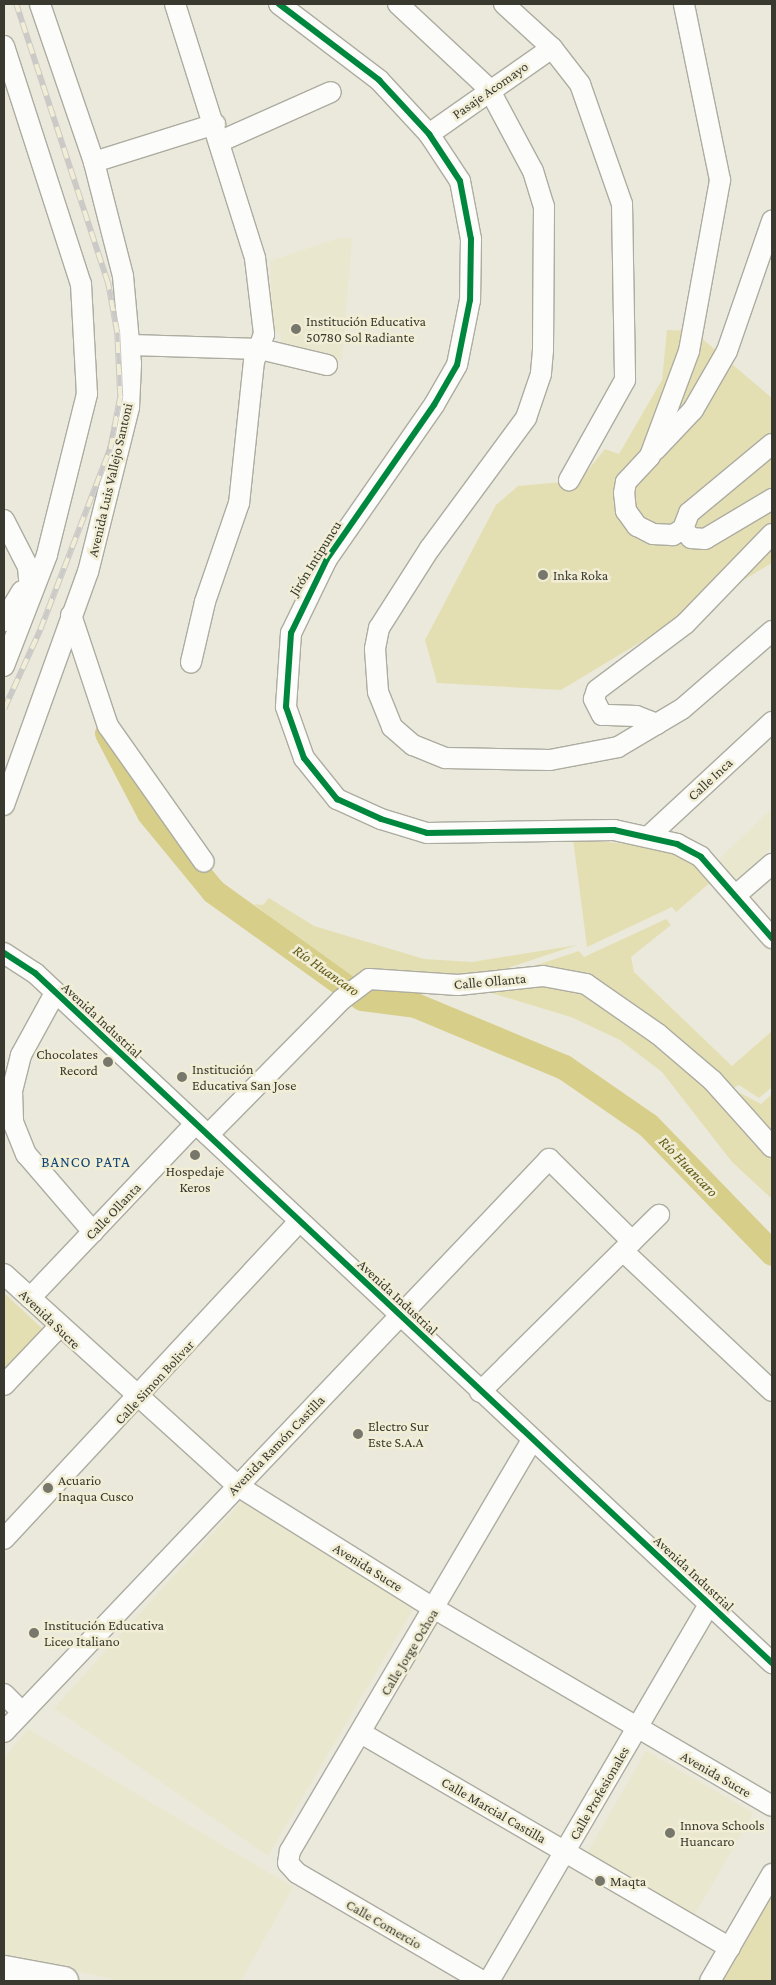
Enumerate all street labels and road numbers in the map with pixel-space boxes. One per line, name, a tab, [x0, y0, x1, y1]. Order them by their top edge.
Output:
street label: Pasaje Acomayo	[449, 58, 531, 122]
street label: Avenida Luis Vallejo Santoni	[84, 401, 136, 559]
street label: Jirón Intipuncu	[285, 517, 345, 599]
street label: Calle Inca	[684, 754, 736, 804]
street label: Calle Ollanta	[453, 969, 527, 993]
street label: Avenida Industrial	[59, 979, 145, 1061]
street label: Calle Ollanta	[82, 1179, 144, 1243]
street label: Avenida Industrial	[355, 1256, 441, 1338]
street label: Avenida Sucre	[16, 1286, 84, 1352]
street label: Calle Simon Bolivar	[111, 1336, 197, 1428]
street label: Avenida Ramón Castilla	[224, 1391, 328, 1499]
street label: Avenida Industrial	[651, 1532, 737, 1614]
street label: Avenida Sucre	[330, 1539, 406, 1595]
street label: Calle Jorge Ochoa	[377, 1606, 441, 1698]
street label: Calle Profesionales	[565, 1743, 633, 1843]
street label: Avenida Sucre	[678, 1747, 754, 1801]
street label: Calle Marcial Castilla	[439, 1773, 549, 1847]
street label: Calle Comercio	[343, 1896, 425, 1952]

